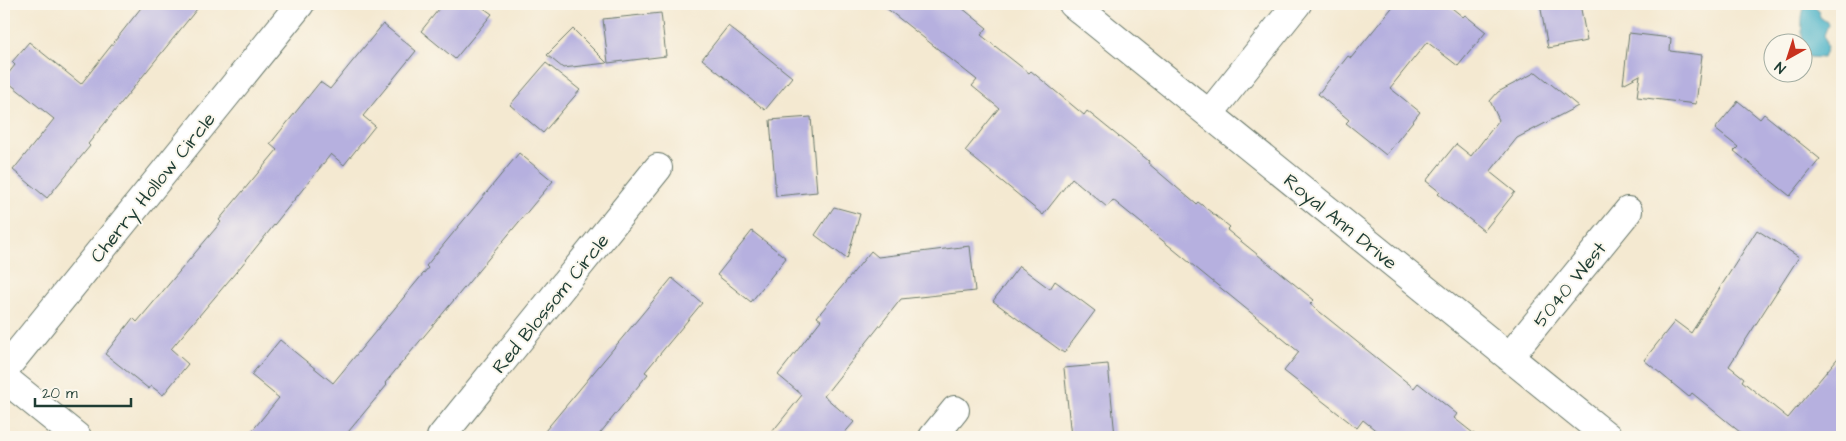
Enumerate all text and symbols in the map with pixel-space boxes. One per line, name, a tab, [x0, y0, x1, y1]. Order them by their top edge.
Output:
north arrow	[1764, 32, 1814, 82]
text: N	[1771, 57, 1790, 78]
street label: Cherry Hollow Circle	[84, 107, 223, 269]
street label: Royal Ann Drive	[1277, 168, 1403, 277]
street label: Red Blossom Circle	[486, 228, 616, 380]
street label: 5040 West	[1527, 236, 1613, 334]
scale bar	[35, 376, 131, 408]
text: 20 m	[42, 383, 78, 404]

